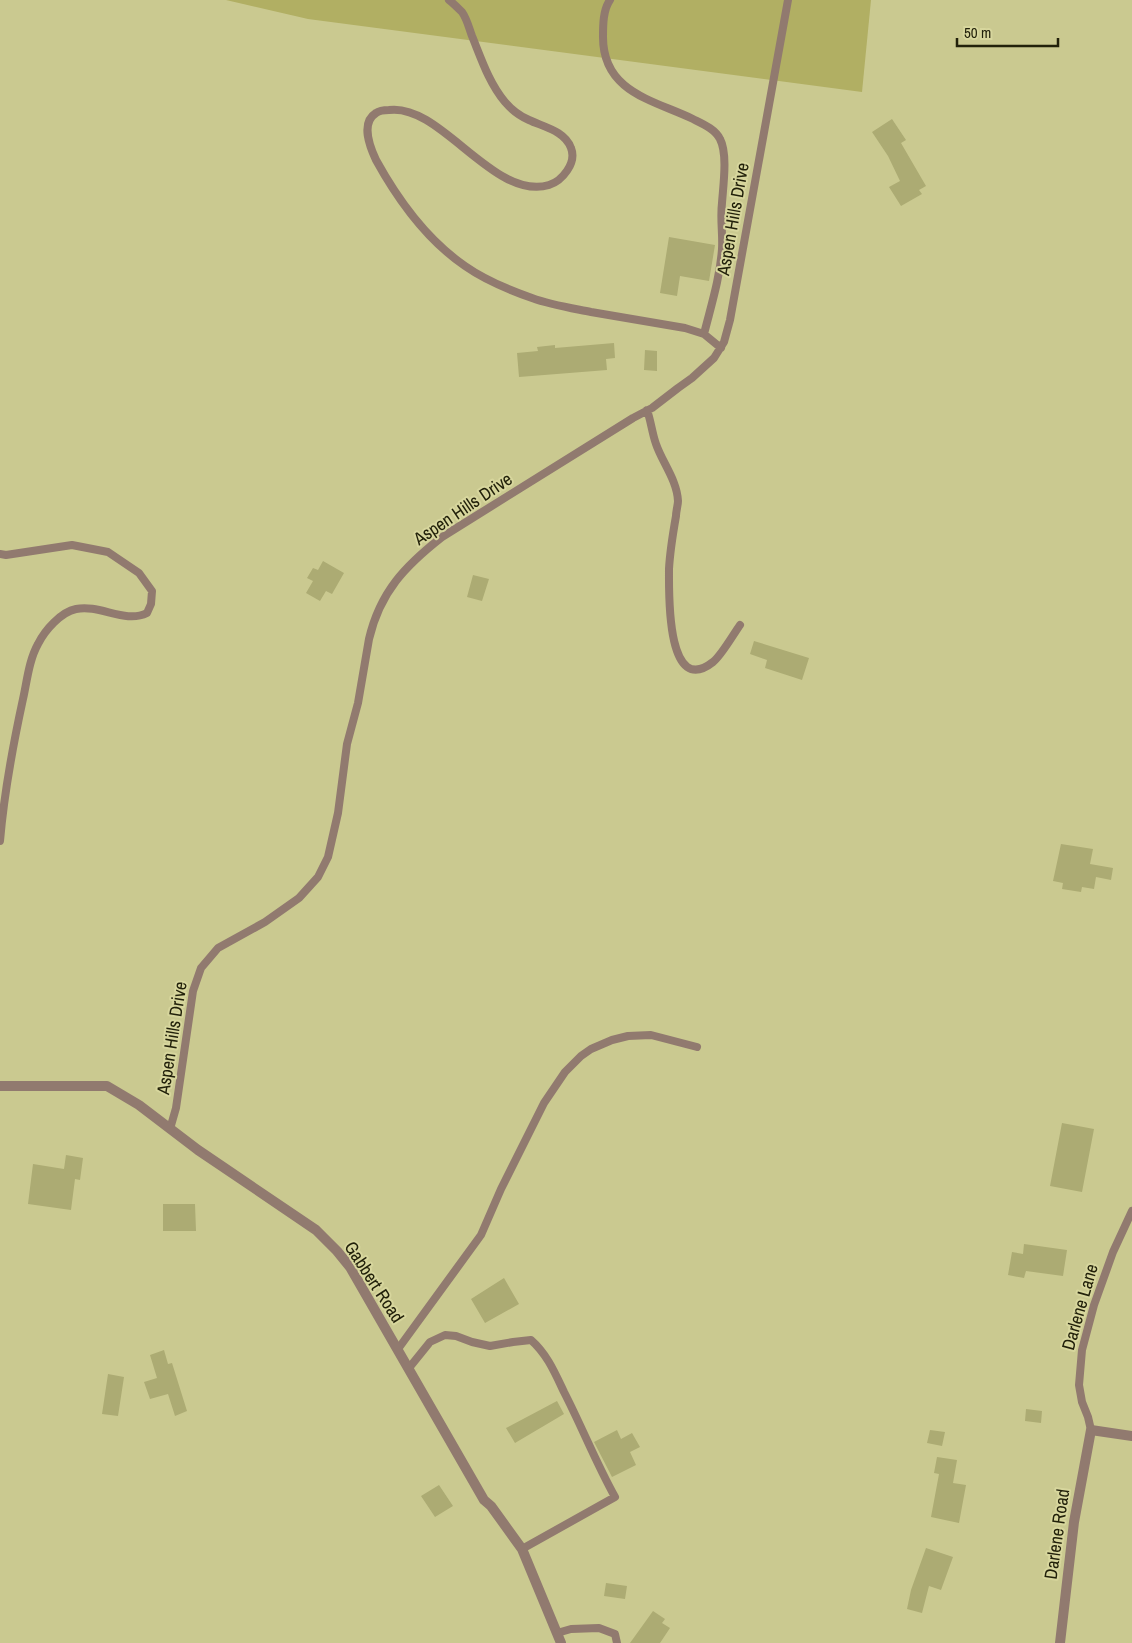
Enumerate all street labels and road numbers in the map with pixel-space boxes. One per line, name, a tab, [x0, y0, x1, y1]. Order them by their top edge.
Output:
street label: Aspen Hills Drive	[710, 161, 755, 278]
street label: Aspen Hills Drive	[408, 466, 517, 551]
street label: Aspen Hills Drive	[150, 980, 193, 1097]
street label: Gabbert Road	[339, 1236, 410, 1327]
street label: Darlene Lane	[1055, 1261, 1104, 1353]
street label: Darlene Road	[1038, 1487, 1075, 1581]

